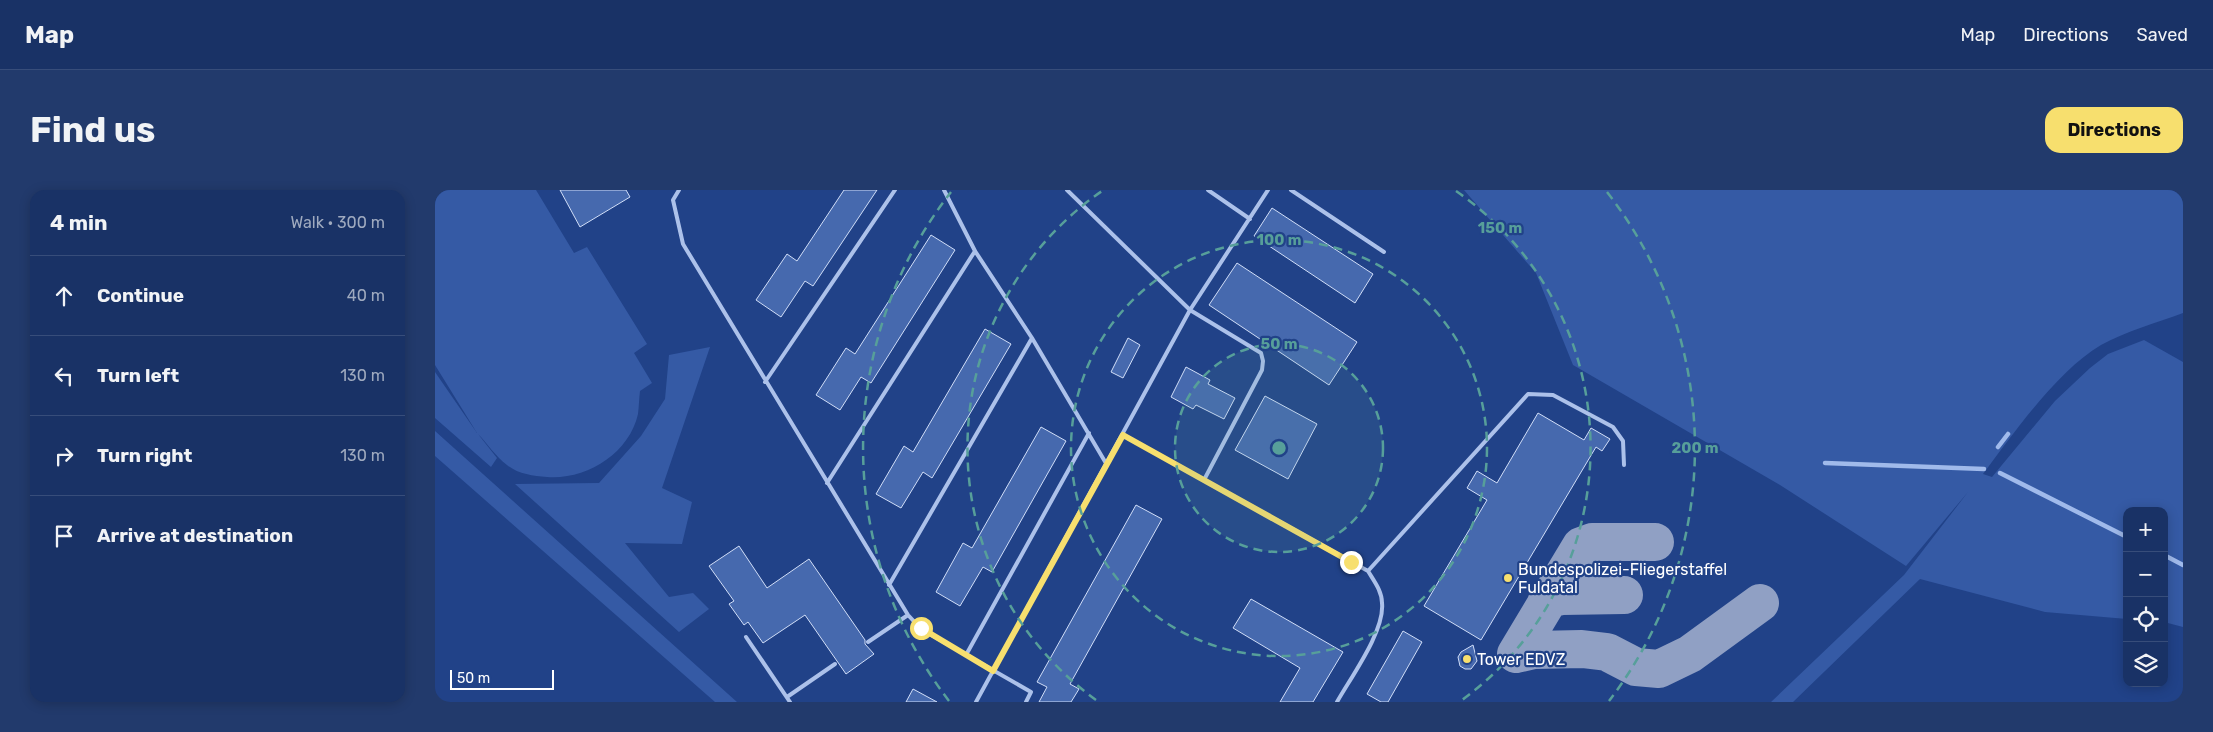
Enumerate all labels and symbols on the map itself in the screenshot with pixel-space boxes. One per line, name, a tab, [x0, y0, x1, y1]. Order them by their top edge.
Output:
text: 150 m	[1478, 219, 1522, 237]
text: 100 m	[1257, 231, 1301, 249]
text: 50 m	[1261, 335, 1297, 353]
centre of rings	[1270, 439, 1288, 457]
text: 200 m	[1671, 439, 1719, 457]
route end	[1340, 551, 1363, 574]
place label: Bundespolizei-Fliegerstaffel Fuldatal	[1518, 560, 1727, 597]
marker: Bundespolizei-Fliegerstaffel Fuldatal	[1502, 572, 1514, 584]
route start	[910, 617, 933, 640]
place label: Tower EDVZ	[1477, 650, 1565, 669]
marker: Tower EDVZ	[1461, 653, 1473, 665]
scale bar	[450, 667, 554, 690]

